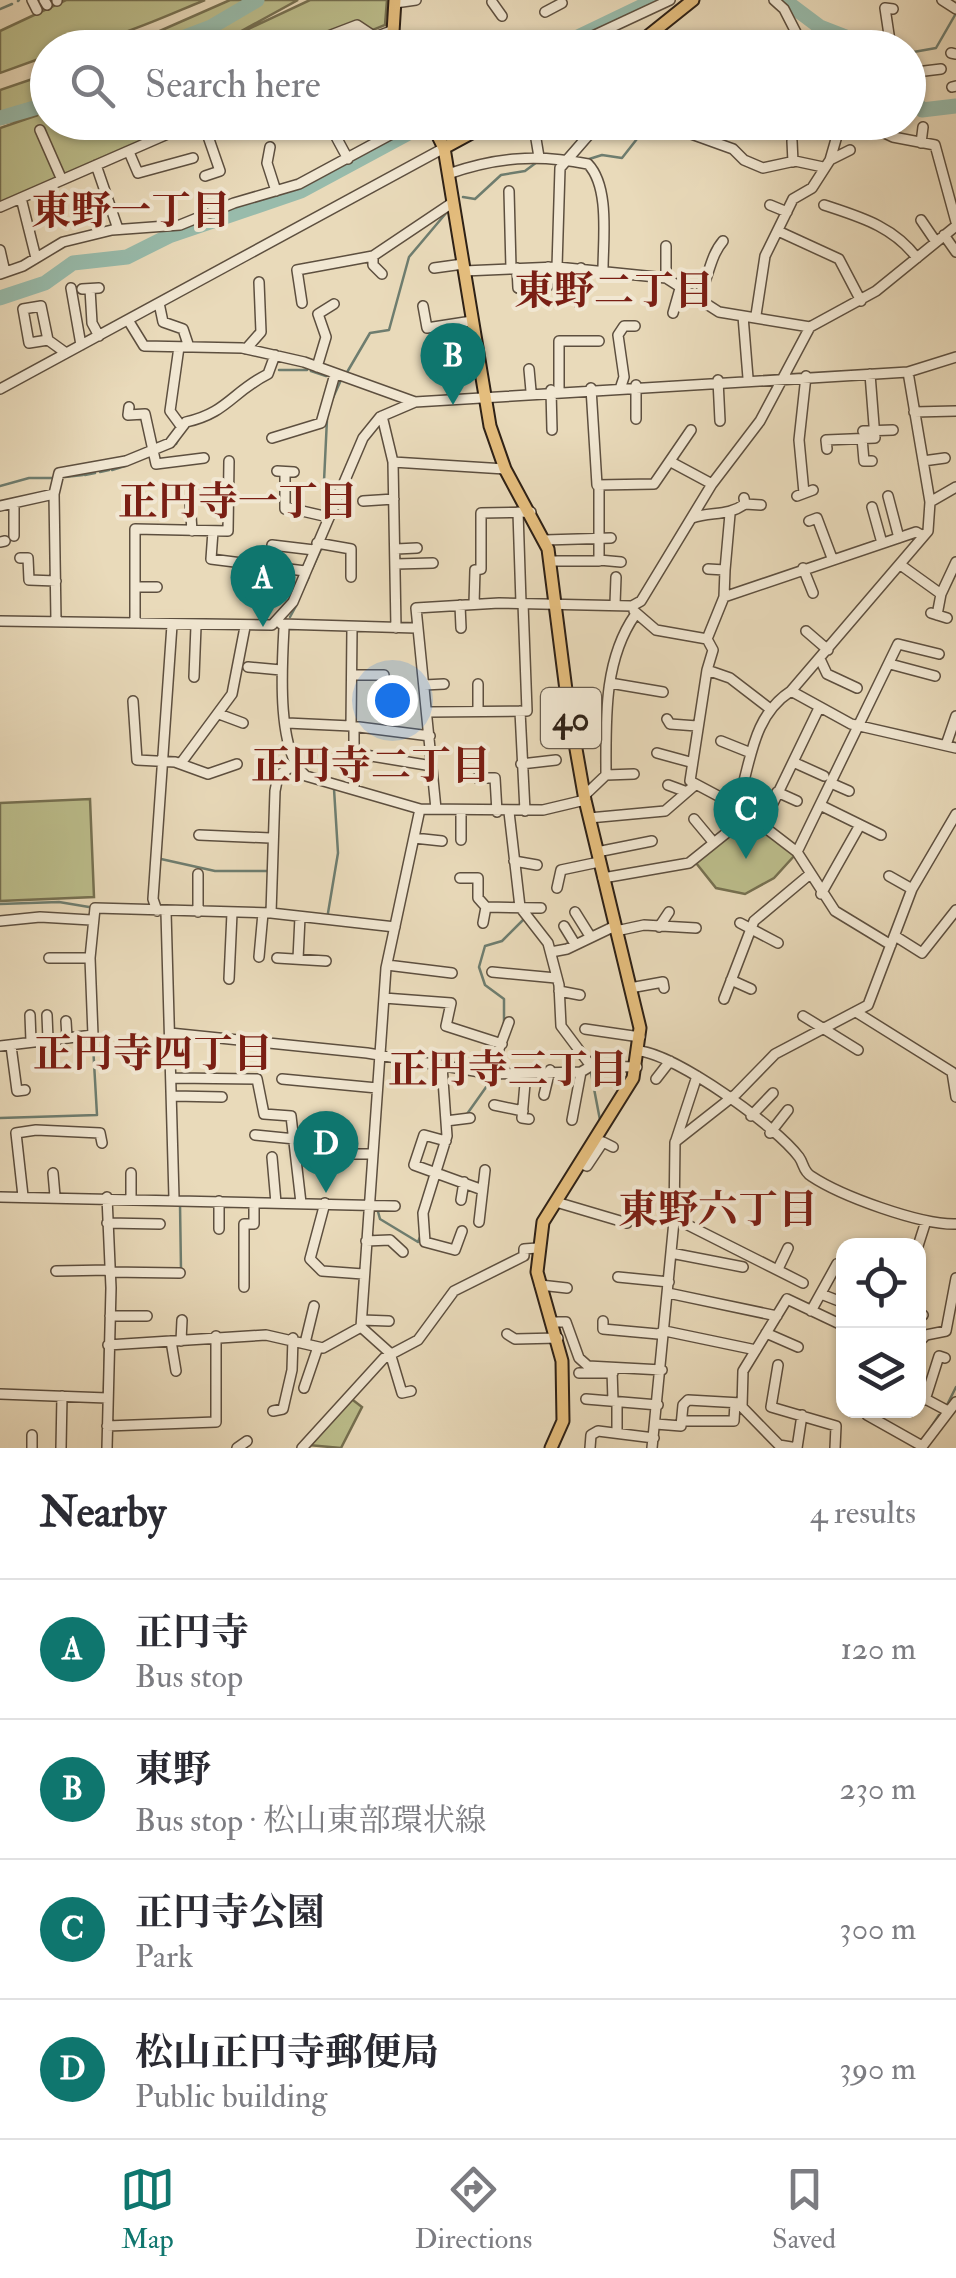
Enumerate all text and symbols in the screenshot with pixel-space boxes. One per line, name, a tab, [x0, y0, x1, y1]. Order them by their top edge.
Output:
search box	[30, 30, 926, 140]
icon: search	[65, 58, 120, 113]
text: Search here	[145, 61, 321, 109]
district label: 東野一丁目	[31, 186, 231, 237]
district label: 東野二丁目	[514, 266, 714, 317]
pin: B	[420, 322, 486, 405]
district label: 正円寺一丁目	[118, 477, 358, 528]
pin: A	[230, 544, 296, 627]
your location	[367, 675, 418, 726]
road number: 40	[541, 688, 601, 748]
district label: 正円寺二丁目	[251, 741, 491, 792]
pin: C	[714, 776, 778, 859]
district label: 正円寺四丁目	[33, 1029, 273, 1080]
district label: 正円寺三丁目	[388, 1045, 628, 1096]
pin: D	[294, 1110, 358, 1193]
district label: 東野六丁目	[618, 1185, 818, 1236]
map controls	[836, 1238, 926, 1418]
button: locate	[836, 1238, 926, 1328]
button: layers	[836, 1328, 926, 1418]
text: Nearby	[40, 1487, 166, 1539]
text: 4 results	[810, 1493, 916, 1533]
text: 正円寺	[135, 1609, 249, 1657]
text: A	[62, 1629, 83, 1669]
text: 120 m	[840, 1629, 916, 1669]
text: Bus stop	[135, 1657, 243, 1697]
text: 東野	[135, 1746, 211, 1794]
text: B	[62, 1769, 83, 1809]
text: 230 m	[840, 1769, 916, 1809]
text: Bus stop · 松山東部環状線	[135, 1801, 487, 1841]
text: 正円寺公園	[135, 1889, 325, 1937]
text: C	[61, 1909, 84, 1949]
text: 300 m	[839, 1909, 916, 1949]
text: Park	[135, 1937, 193, 1977]
text: 松山正円寺郵便局	[135, 2029, 439, 2077]
text: D	[59, 2049, 86, 2089]
text: 390 m	[839, 2049, 916, 2089]
text: Public building	[135, 2077, 327, 2117]
tab: Map	[120, 2162, 175, 2257]
tab: Directions	[415, 2162, 532, 2257]
tab: Saved	[772, 2162, 836, 2257]

